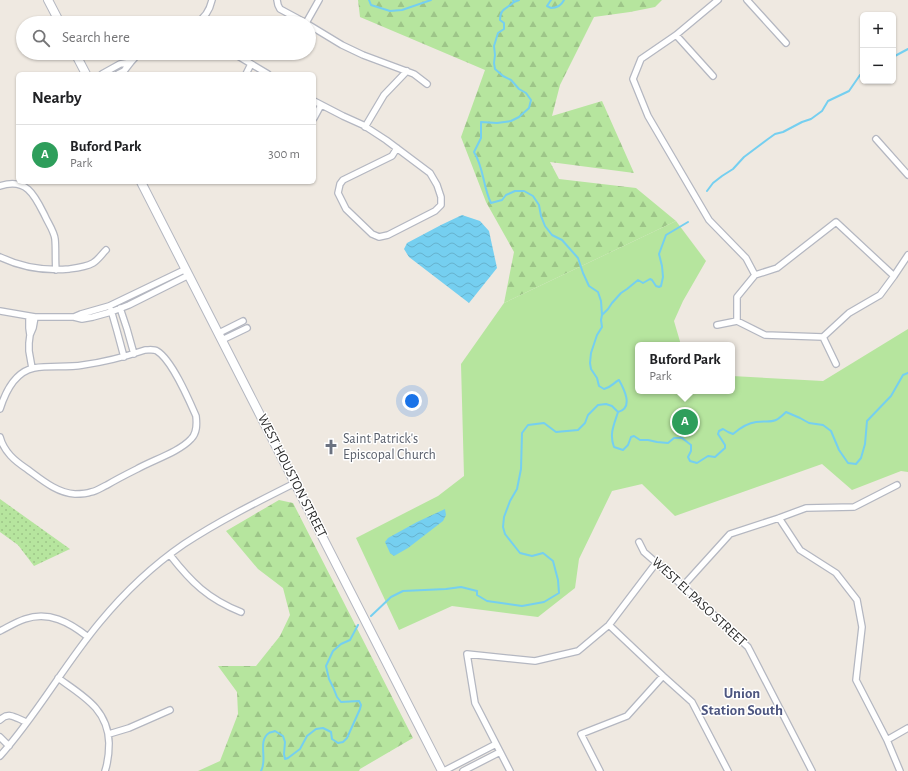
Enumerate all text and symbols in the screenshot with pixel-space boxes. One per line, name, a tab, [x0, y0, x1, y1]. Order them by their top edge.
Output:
map controls	[860, 12, 896, 84]
button: +	[860, 12, 896, 48]
search box	[16, 16, 316, 60]
icon: search	[30, 27, 52, 49]
text: Search here	[62, 30, 130, 45]
button: −	[860, 48, 896, 84]
text: Nearby	[32, 89, 82, 106]
text: Buford Park	[70, 139, 141, 154]
text: A	[41, 148, 49, 161]
text: 300 m	[268, 148, 300, 161]
text: Park	[70, 157, 92, 170]
popup	[635, 342, 735, 394]
text: Buford Park	[649, 352, 721, 367]
text: Park	[649, 370, 672, 383]
your location	[402, 391, 422, 411]
pin: A	[672, 407, 698, 437]
street label: WEST HOUSTON STREET	[255, 412, 329, 540]
place label: Saint Patrick's Episcopal Church	[343, 432, 436, 462]
church icon: Saint Patrick's Episcopal Church	[322, 438, 340, 456]
street label: WEST EL PASO STREET	[649, 555, 749, 649]
district label: Union Station South	[701, 686, 783, 718]

